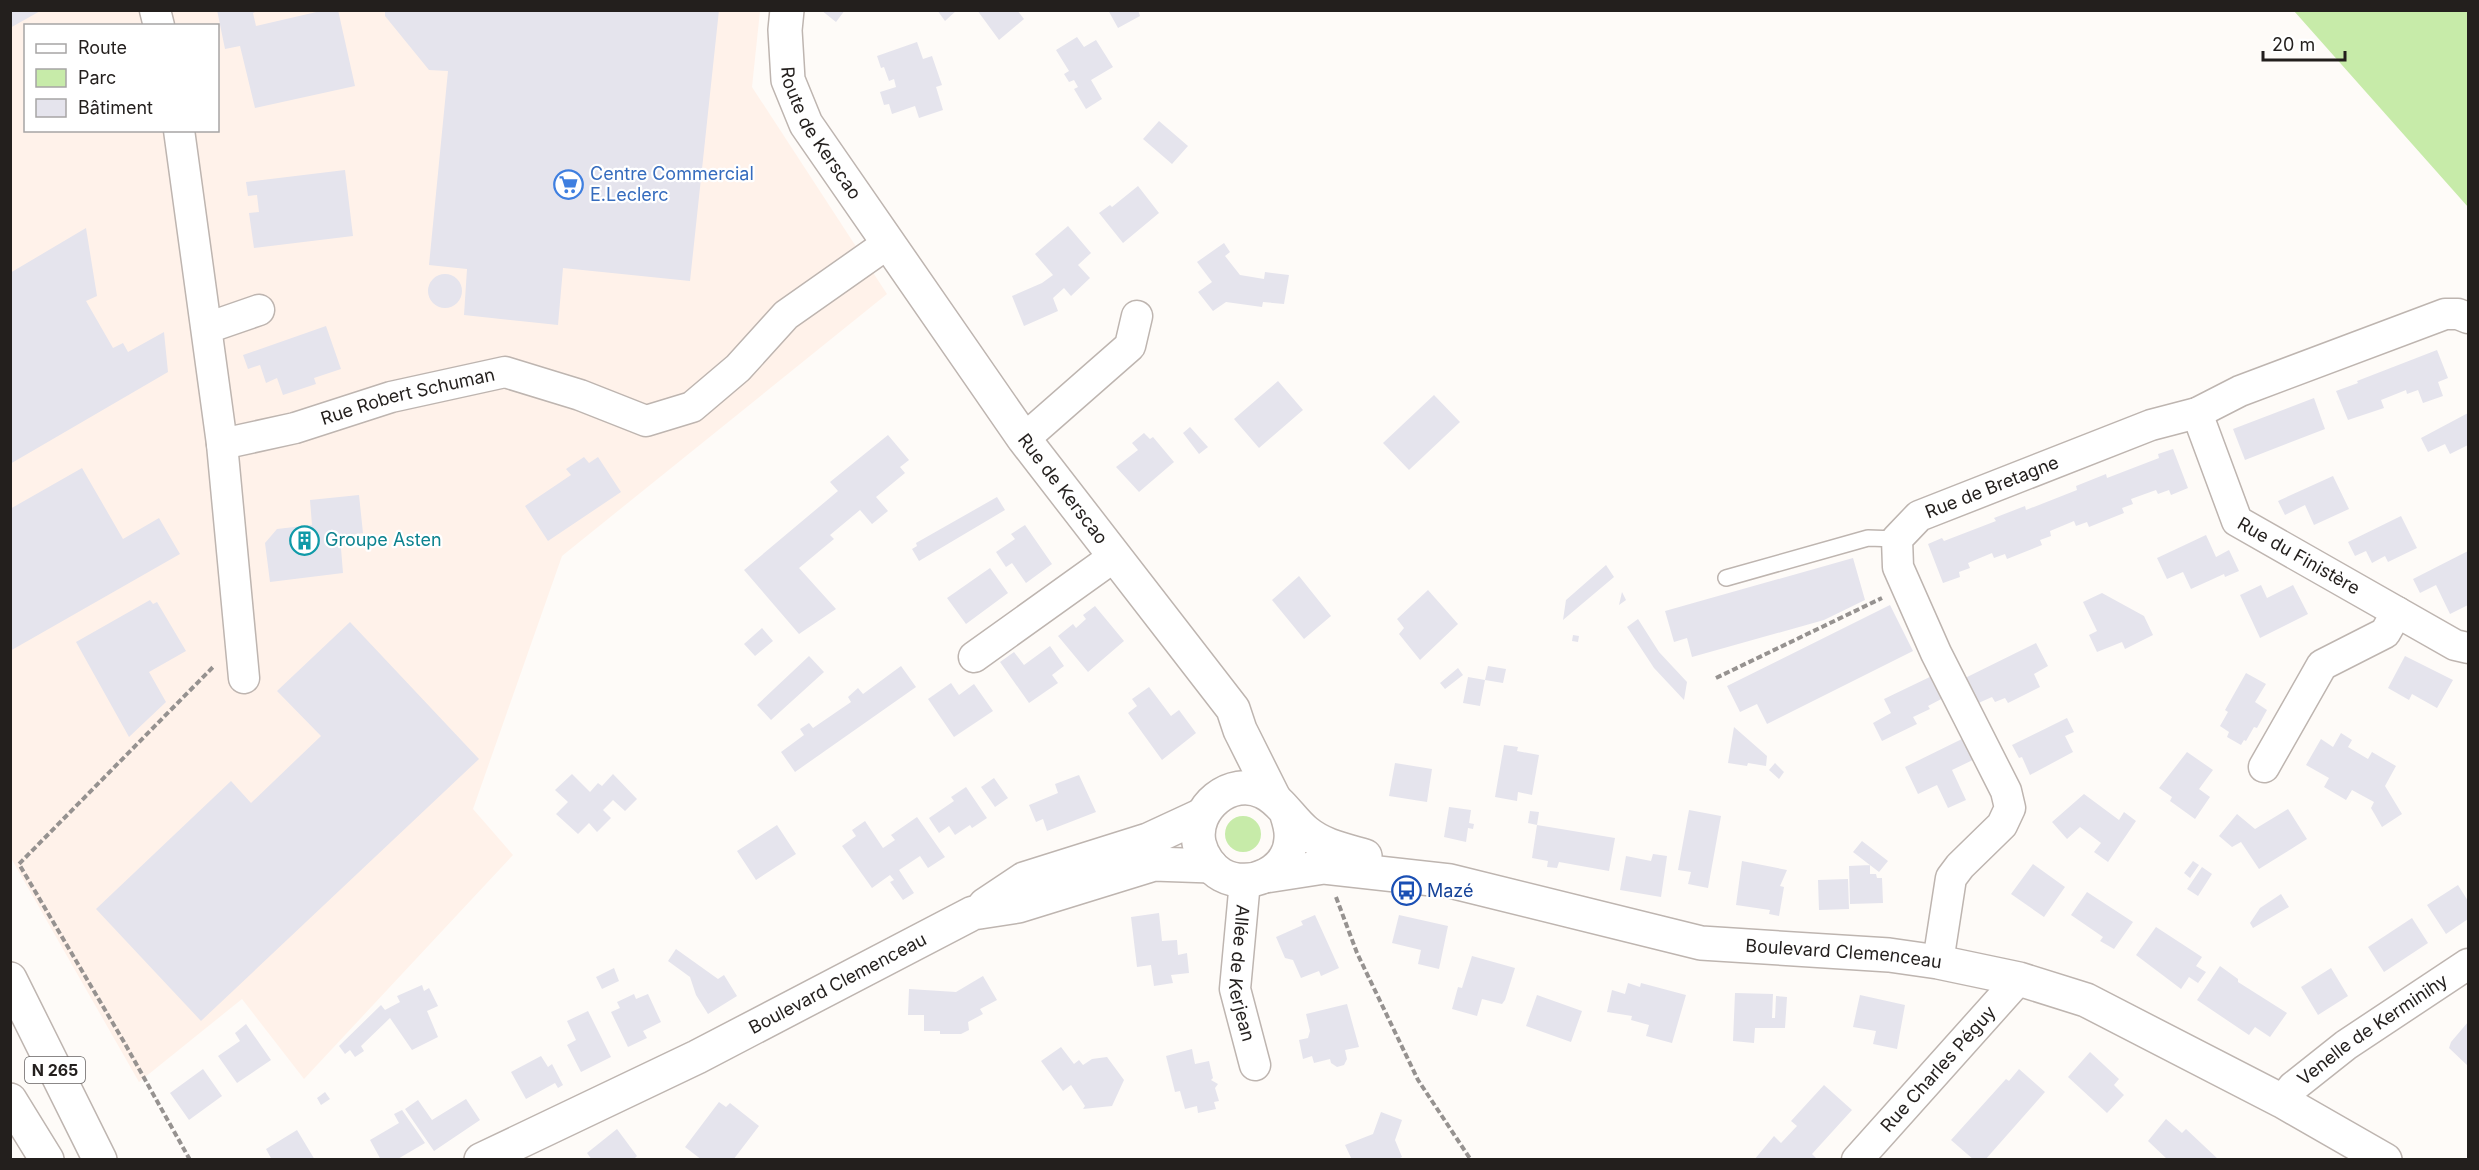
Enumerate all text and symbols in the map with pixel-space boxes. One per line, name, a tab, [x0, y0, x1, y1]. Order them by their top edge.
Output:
legend	[24, 24, 219, 132]
scale bar	[2263, 24, 2346, 62]
text: 20 m	[2272, 34, 2315, 55]
text: Route	[78, 37, 127, 58]
street label: Route de Kerscao	[777, 66, 866, 203]
text: Parc	[78, 67, 116, 88]
text: Bâtiment	[78, 97, 153, 118]
place label: Centre Commercial E.Leclerc	[590, 163, 754, 205]
supermarket icon: Centre Commercial E.Leclerc	[553, 168, 585, 200]
street label: Rue Robert Schuman	[318, 364, 497, 429]
street label: Rue de Kerscao	[1014, 429, 1112, 548]
street label: Rue de Bretagne	[1922, 451, 2062, 522]
street label: Rue du Finistère	[2234, 513, 2364, 599]
building icon: Groupe Asten	[288, 524, 320, 556]
place label: Groupe Asten	[325, 529, 442, 550]
bus stop icon: Mazé	[1390, 875, 1422, 907]
place label: Mazé	[1427, 880, 1474, 901]
street label: Allée de Kerjean	[1225, 904, 1259, 1044]
street label: Boulevard Clemenceau	[745, 928, 930, 1038]
street label: Boulevard Clemenceau	[1745, 935, 1943, 972]
street label: Venelle de Kerminihy	[2293, 970, 2451, 1089]
street label: Rue Charles Péguy	[1876, 1001, 2000, 1136]
road number: N 265	[25, 1057, 85, 1083]

